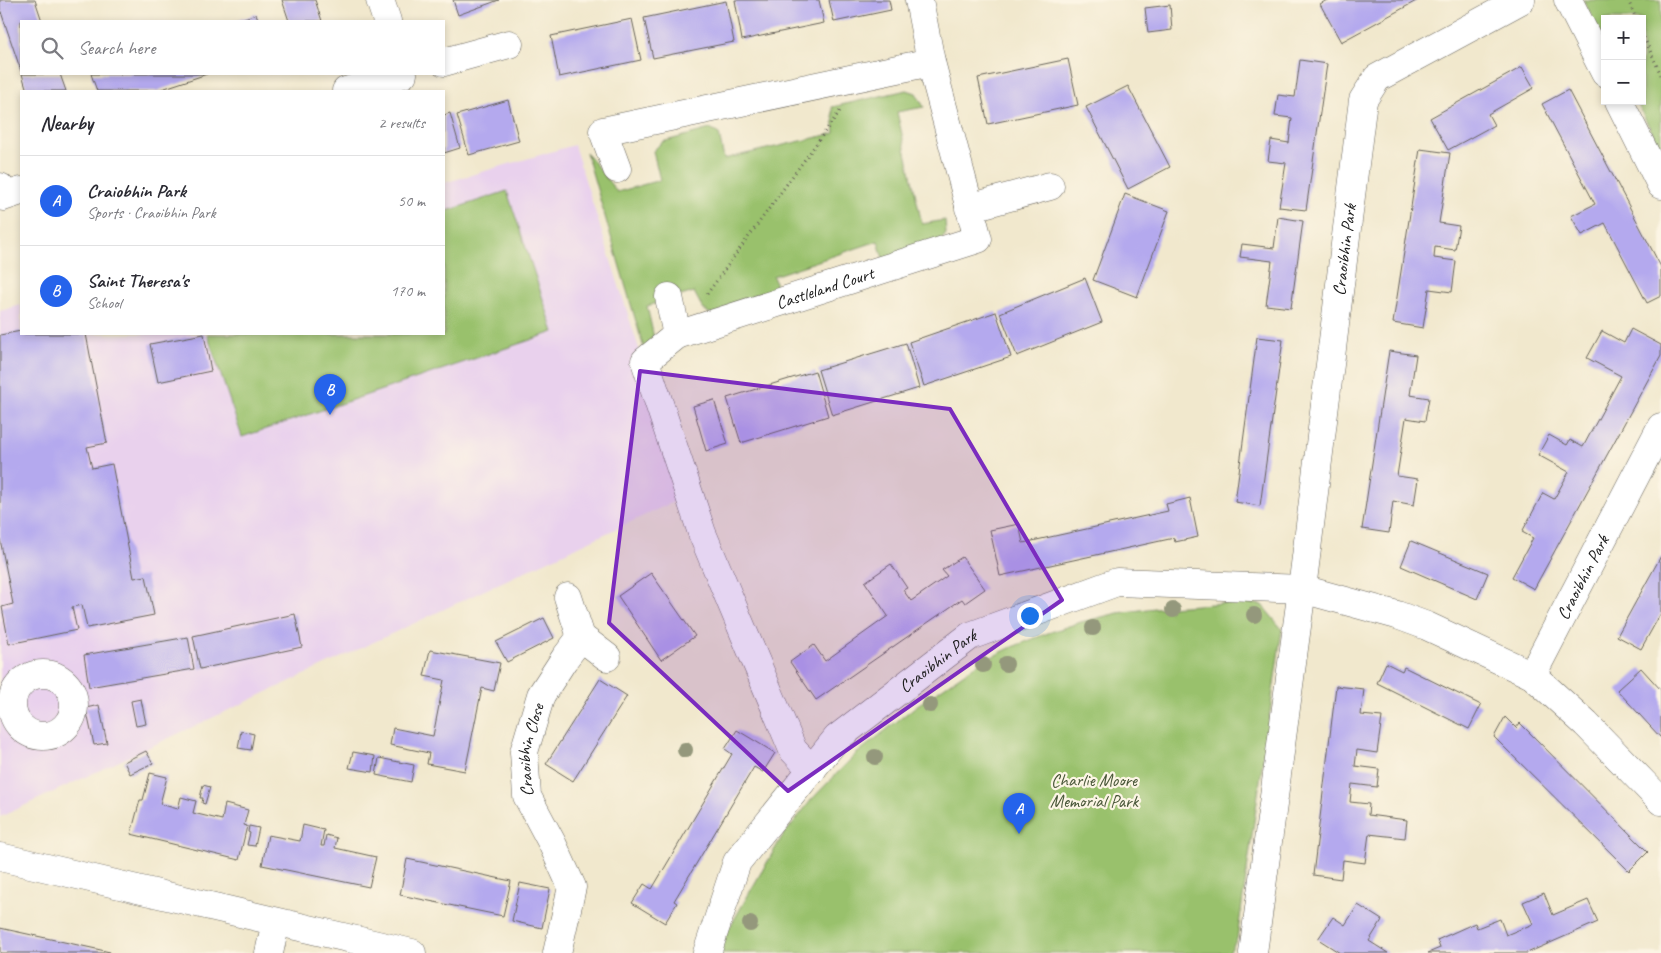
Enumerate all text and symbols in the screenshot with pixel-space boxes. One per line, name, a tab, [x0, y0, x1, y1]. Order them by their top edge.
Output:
map controls	[1601, 15, 1646, 105]
button: +	[1601, 15, 1646, 60]
search box	[20, 20, 445, 75]
icon: search	[38, 34, 66, 62]
text: Search here	[78, 36, 155, 60]
button: −	[1601, 60, 1646, 105]
text: Nearby	[40, 110, 93, 136]
text: 2 results	[378, 113, 425, 133]
text: Craiobhin Park	[87, 179, 186, 203]
text: A	[52, 191, 60, 211]
text: 50 m	[398, 191, 425, 211]
street label: Craoibhin Park	[1328, 201, 1361, 297]
text: Sports · Craoibhin Park	[87, 203, 216, 223]
street label: Castleland Court	[773, 261, 878, 314]
text: Saint Theresa's	[87, 269, 188, 293]
text: B	[52, 281, 60, 301]
text: 170 m	[391, 281, 425, 301]
text: School	[87, 293, 121, 313]
pin: B	[314, 374, 346, 415]
street label: Craoibhin Park	[1552, 530, 1614, 623]
your location	[1017, 603, 1043, 629]
street label: Craoibhin Park	[894, 623, 980, 698]
street label: Craoibhin Close	[513, 700, 549, 797]
park label: Charlie Moore Memorial Park	[1050, 769, 1139, 812]
pin: A	[1003, 793, 1035, 834]

